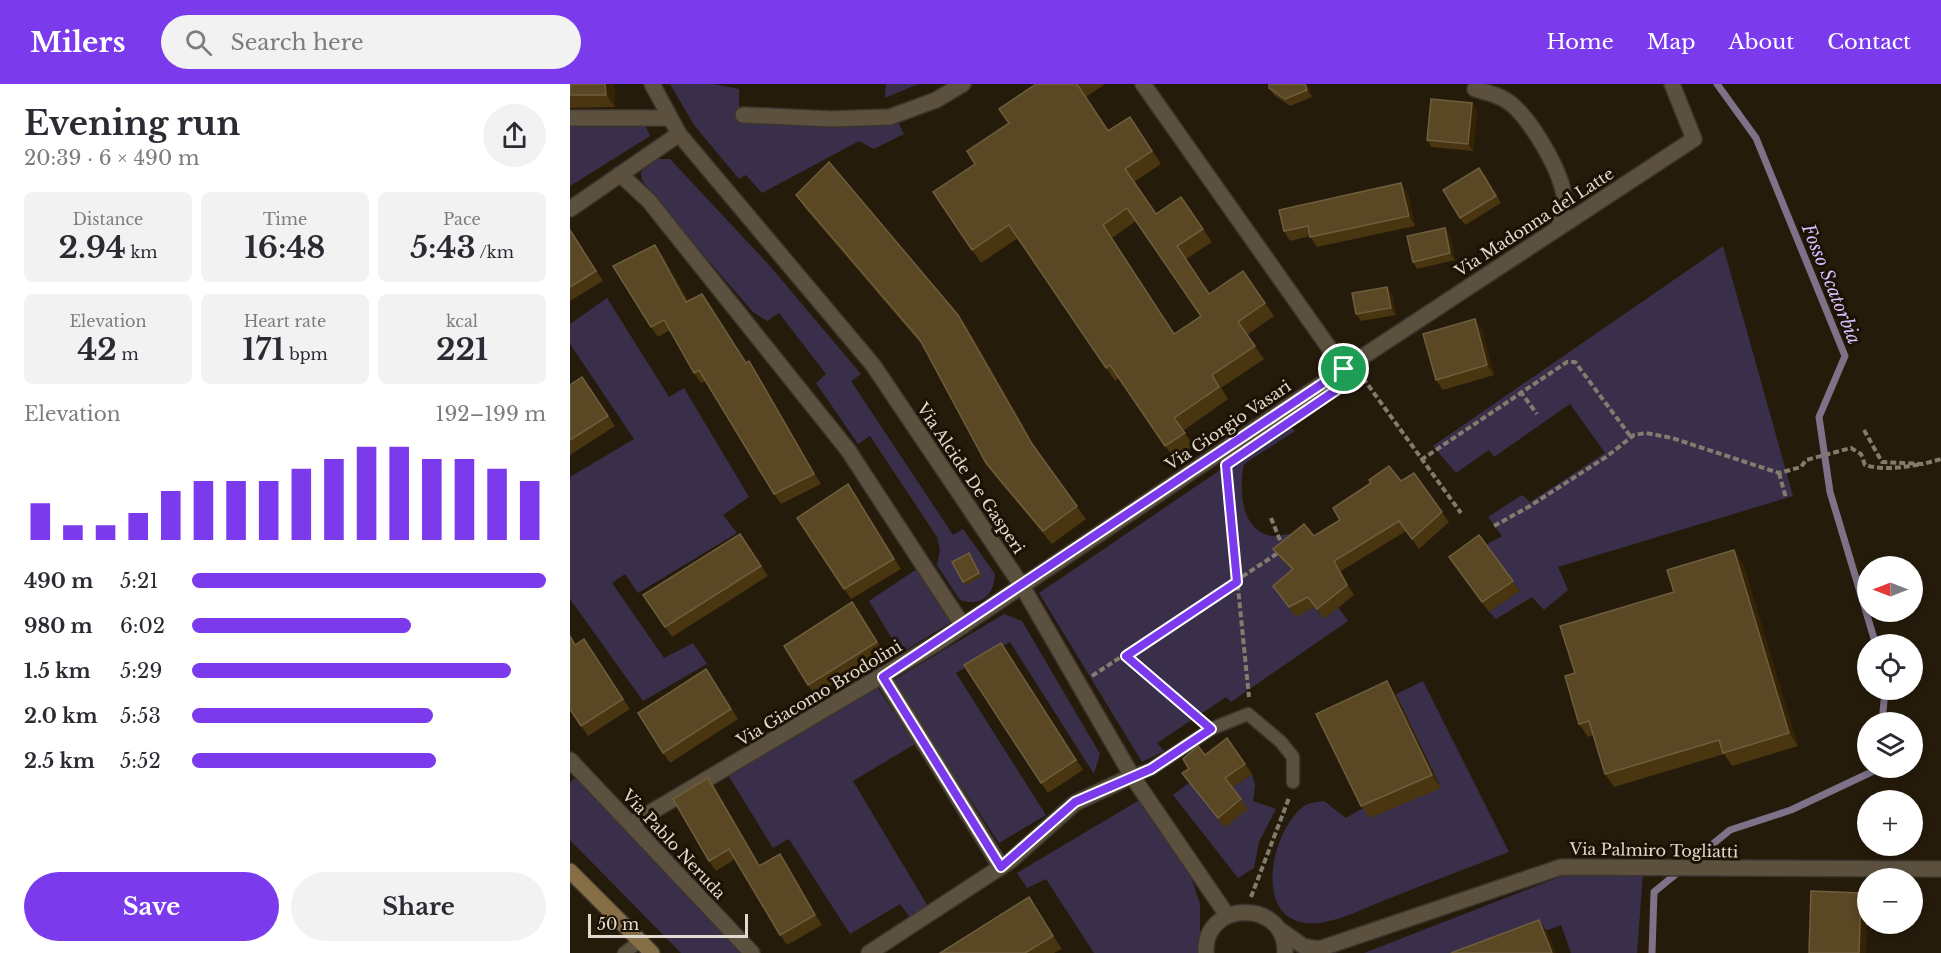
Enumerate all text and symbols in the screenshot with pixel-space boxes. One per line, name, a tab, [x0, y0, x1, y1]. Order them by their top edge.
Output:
search box	[161, 15, 581, 69]
text: Milers	[30, 25, 125, 60]
icon: search	[182, 26, 215, 59]
text: Search here	[230, 29, 364, 56]
text: Home	[1547, 29, 1614, 55]
text: Map	[1647, 29, 1695, 55]
text: About	[1728, 29, 1794, 55]
text: Contact	[1827, 29, 1911, 55]
text: Evening run	[24, 103, 240, 144]
button: share	[483, 104, 546, 167]
text: 20:39 · 6 × 490 m	[24, 146, 199, 170]
street label: Via Madonna del Latte	[1450, 163, 1617, 281]
text: Distance	[73, 209, 143, 229]
text: Time	[263, 209, 307, 229]
text: Pace	[443, 209, 481, 229]
water label: Fosso Scatorbia	[1796, 220, 1865, 347]
text: 2.94	[58, 229, 126, 266]
text: 16:48	[245, 229, 325, 266]
text: 5:43	[410, 229, 476, 266]
text: km	[126, 242, 158, 262]
text: /km	[476, 242, 514, 262]
text: Elevation	[69, 311, 147, 331]
text: Heart rate	[244, 311, 326, 331]
text: kcal	[446, 311, 478, 331]
text: 42	[77, 331, 117, 368]
text: 171	[242, 331, 285, 368]
text: 221	[436, 331, 488, 368]
pin	[1318, 343, 1369, 394]
text: m	[117, 344, 139, 364]
text: bpm	[285, 344, 328, 364]
icon: arrive	[1327, 352, 1360, 385]
street label: Via Giorgio Vasari	[1161, 375, 1295, 475]
street label: Via Alcide De Gasperi	[912, 398, 1029, 558]
text: Elevation	[24, 402, 121, 426]
text: 192–199 m	[436, 402, 546, 426]
north arrow	[1857, 556, 1923, 622]
map controls	[1857, 556, 1923, 934]
text: 490 m	[24, 569, 93, 593]
text: 5:21	[120, 569, 158, 593]
text: 980 m	[24, 614, 93, 638]
text: 6:02	[120, 614, 165, 638]
button: locate	[1857, 634, 1923, 700]
street label: Via Giacomo Brodolini	[732, 635, 906, 751]
text: 1.5 km	[24, 659, 91, 683]
text: 5:29	[120, 659, 162, 683]
text: 2.0 km	[24, 704, 98, 728]
text: 5:53	[120, 704, 161, 728]
button: layers	[1857, 712, 1923, 778]
text: 2.5 km	[24, 749, 95, 773]
text: 5:52	[120, 749, 161, 773]
street label: Via Pablo Neruda	[617, 784, 730, 903]
button: +	[1857, 790, 1923, 856]
street label: Via Palmiro Togliatti	[1568, 839, 1739, 861]
button: −	[1857, 868, 1923, 934]
button: Save	[24, 872, 279, 941]
button: Share	[291, 872, 546, 941]
scale bar	[588, 911, 748, 938]
text: 50 m	[597, 914, 639, 934]

